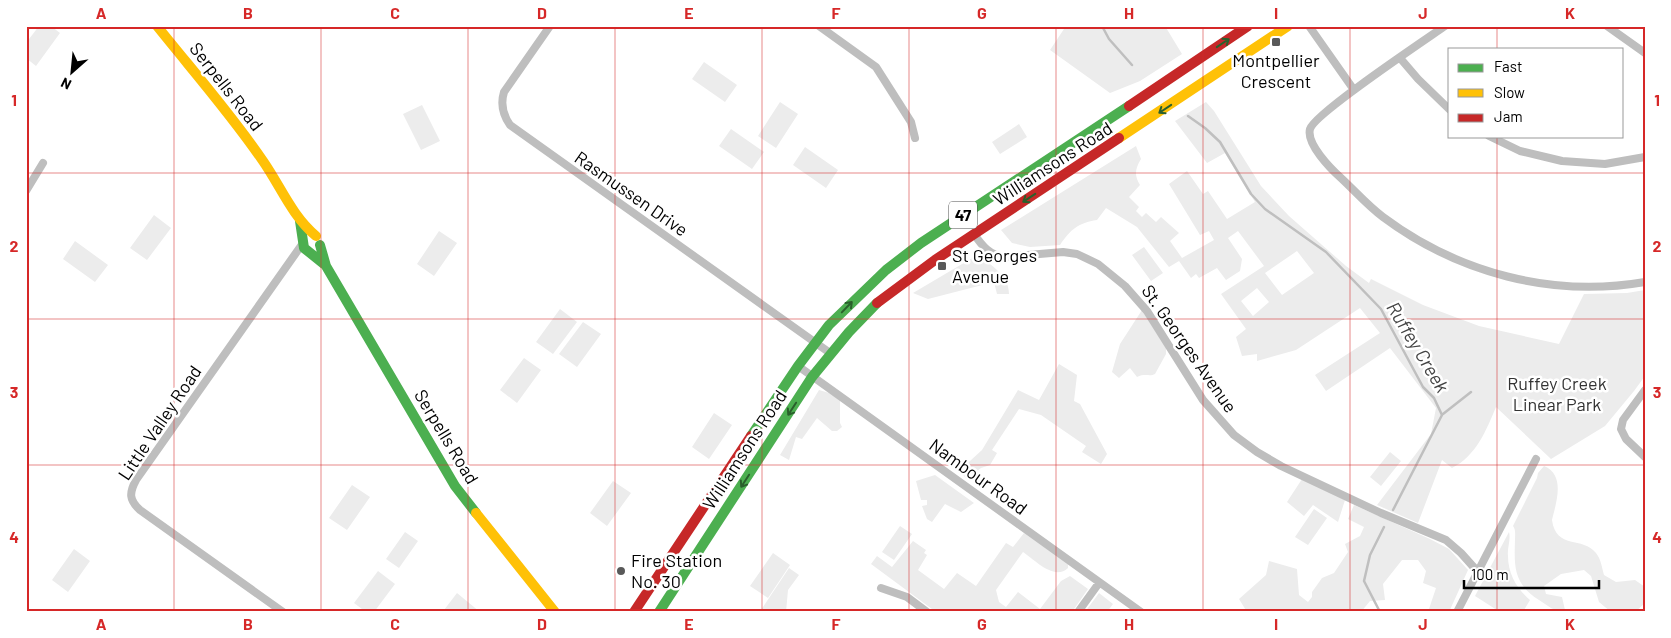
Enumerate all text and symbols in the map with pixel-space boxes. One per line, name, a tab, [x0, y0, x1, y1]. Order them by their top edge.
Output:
text: A	[96, 3, 107, 22]
text: B	[243, 3, 253, 22]
text: C	[390, 3, 400, 22]
text: D	[537, 3, 547, 22]
text: E	[684, 3, 694, 22]
text: F	[832, 3, 841, 22]
text: G	[977, 3, 987, 22]
text: H	[1124, 3, 1134, 22]
text: I	[1274, 3, 1278, 22]
text: J	[1418, 3, 1428, 22]
text: K	[1565, 3, 1575, 22]
marker: Montpellier Crescent	[1270, 36, 1282, 48]
street label: Serpells Road	[185, 38, 268, 135]
one-way arrow	[1216, 38, 1230, 48]
north arrow	[48, 48, 98, 98]
legend	[1448, 48, 1624, 138]
place label: Montpellier Crescent	[1232, 49, 1320, 92]
text: Fast	[1494, 57, 1522, 75]
text: N	[58, 74, 74, 94]
text: Slow	[1494, 83, 1525, 101]
text: 1	[11, 90, 17, 109]
text: 1	[1654, 90, 1660, 109]
one-way arrow	[1158, 104, 1172, 114]
text: Jam	[1494, 107, 1523, 125]
street label: Williamsons Road	[989, 116, 1116, 210]
street label: Rasmussen Drive	[571, 146, 693, 240]
one-way arrow	[1023, 194, 1037, 204]
road number: 47	[949, 202, 977, 228]
text: 2	[10, 236, 19, 255]
text: 2	[1653, 236, 1662, 255]
place label: St Georges Avenue	[952, 244, 1037, 287]
marker: St Georges Avenue	[936, 260, 948, 272]
street label: St. Georges Avenue	[1138, 280, 1242, 417]
water label: Ruffey Creek	[1382, 297, 1455, 397]
one-way arrow	[841, 301, 853, 313]
street label: Little Valley Road	[113, 361, 206, 484]
park label: Ruffey Creek Linear Park	[1507, 372, 1607, 415]
text: 3	[10, 382, 18, 401]
text: 3	[1653, 382, 1661, 401]
street label: Serpells Road	[410, 385, 484, 488]
street label: Williamsons Road	[697, 386, 791, 513]
one-way arrow	[787, 401, 797, 415]
street label: Nambour Road	[925, 433, 1032, 519]
one-way arrow	[740, 474, 750, 488]
text: 4	[9, 527, 19, 546]
text: 4	[1652, 527, 1662, 546]
place label: Fire Station No. 30	[631, 549, 722, 592]
scale bar	[1464, 558, 1598, 590]
marker: Fire Station No. 30	[615, 565, 627, 577]
text: 100 m	[1471, 565, 1509, 583]
text: A	[96, 614, 107, 633]
text: B	[243, 614, 253, 633]
text: C	[390, 614, 400, 633]
text: D	[537, 614, 547, 633]
text: E	[684, 614, 694, 633]
text: F	[832, 614, 841, 633]
text: G	[977, 614, 987, 633]
text: H	[1124, 614, 1134, 633]
text: I	[1274, 614, 1278, 633]
text: J	[1418, 614, 1428, 633]
text: K	[1565, 614, 1575, 633]

